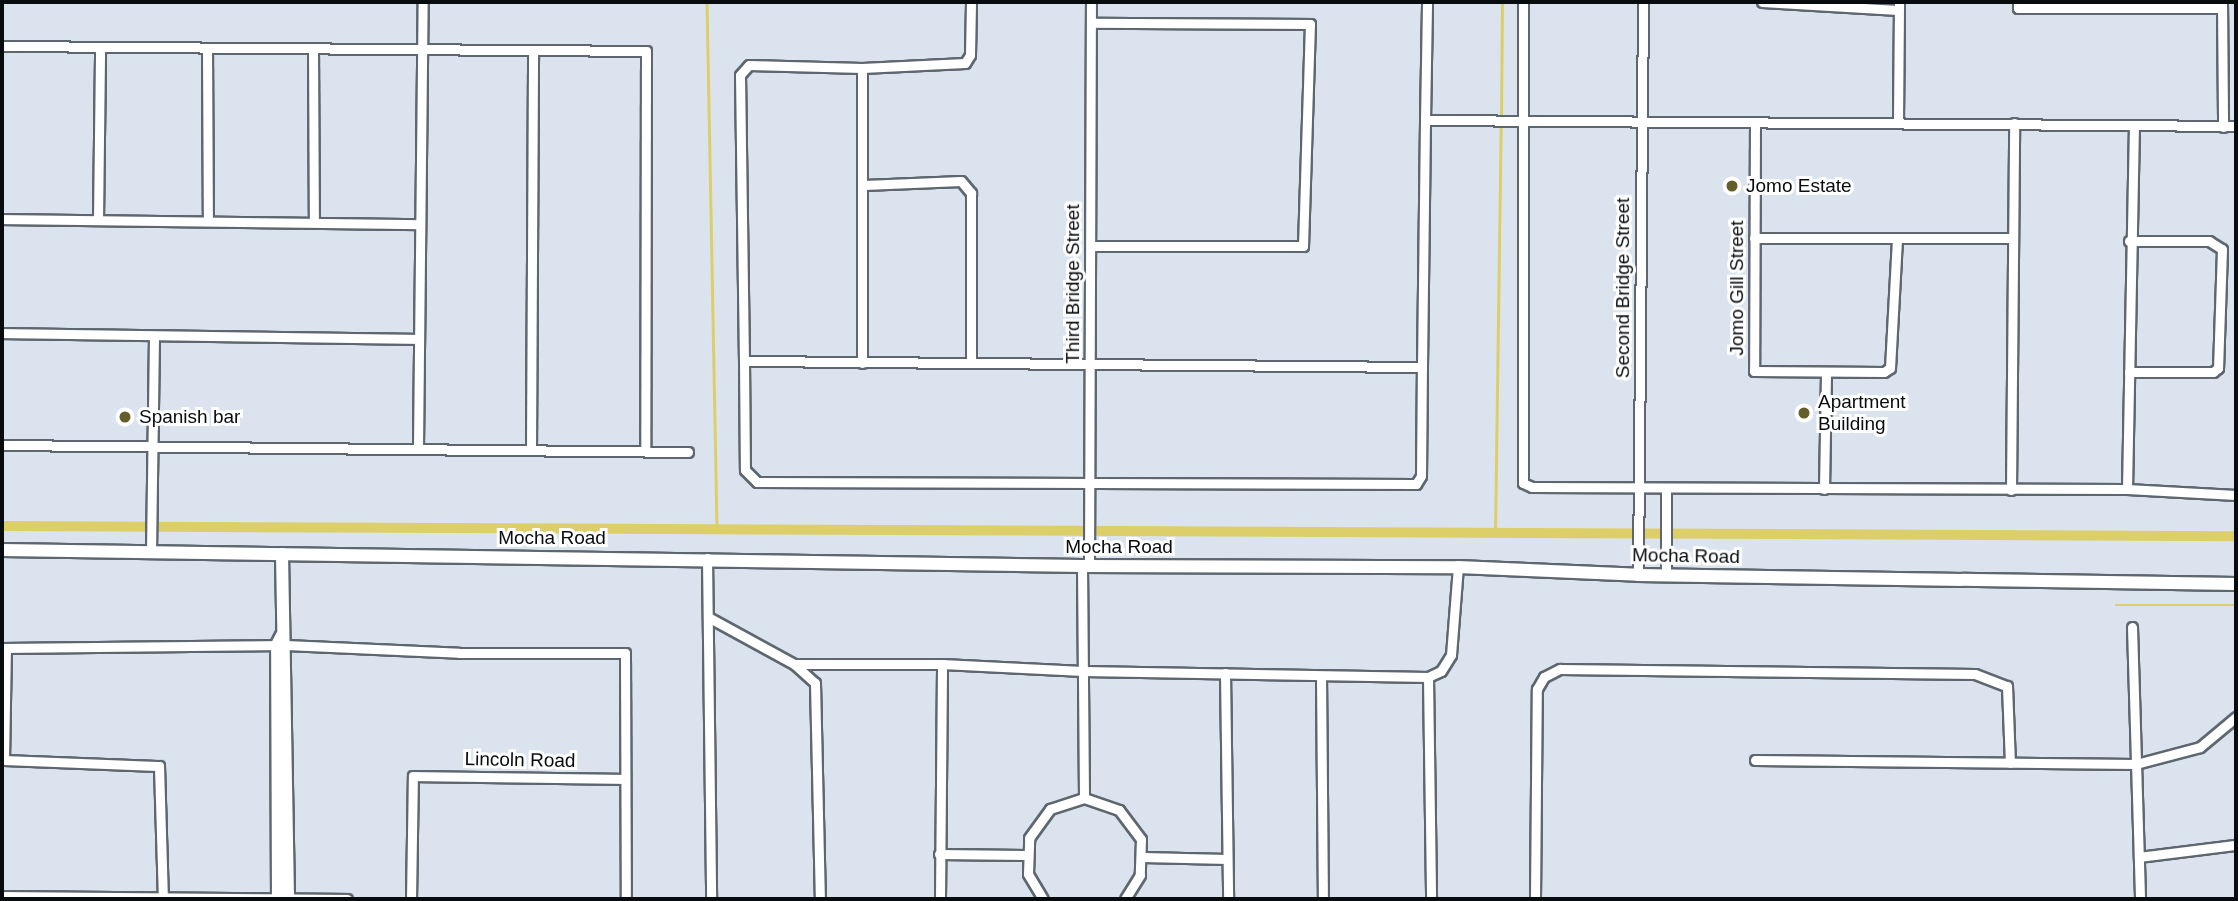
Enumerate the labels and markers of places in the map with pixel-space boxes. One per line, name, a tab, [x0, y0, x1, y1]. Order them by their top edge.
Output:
place label: Jomo Estate	[1746, 175, 1852, 197]
marker: Jomo Estate	[1724, 178, 1740, 194]
place label: Apartment Building	[1818, 391, 1906, 435]
marker: Apartment Building	[1796, 405, 1812, 421]
place label: Spanish bar	[139, 406, 240, 428]
marker: Spanish bar	[117, 409, 133, 425]

